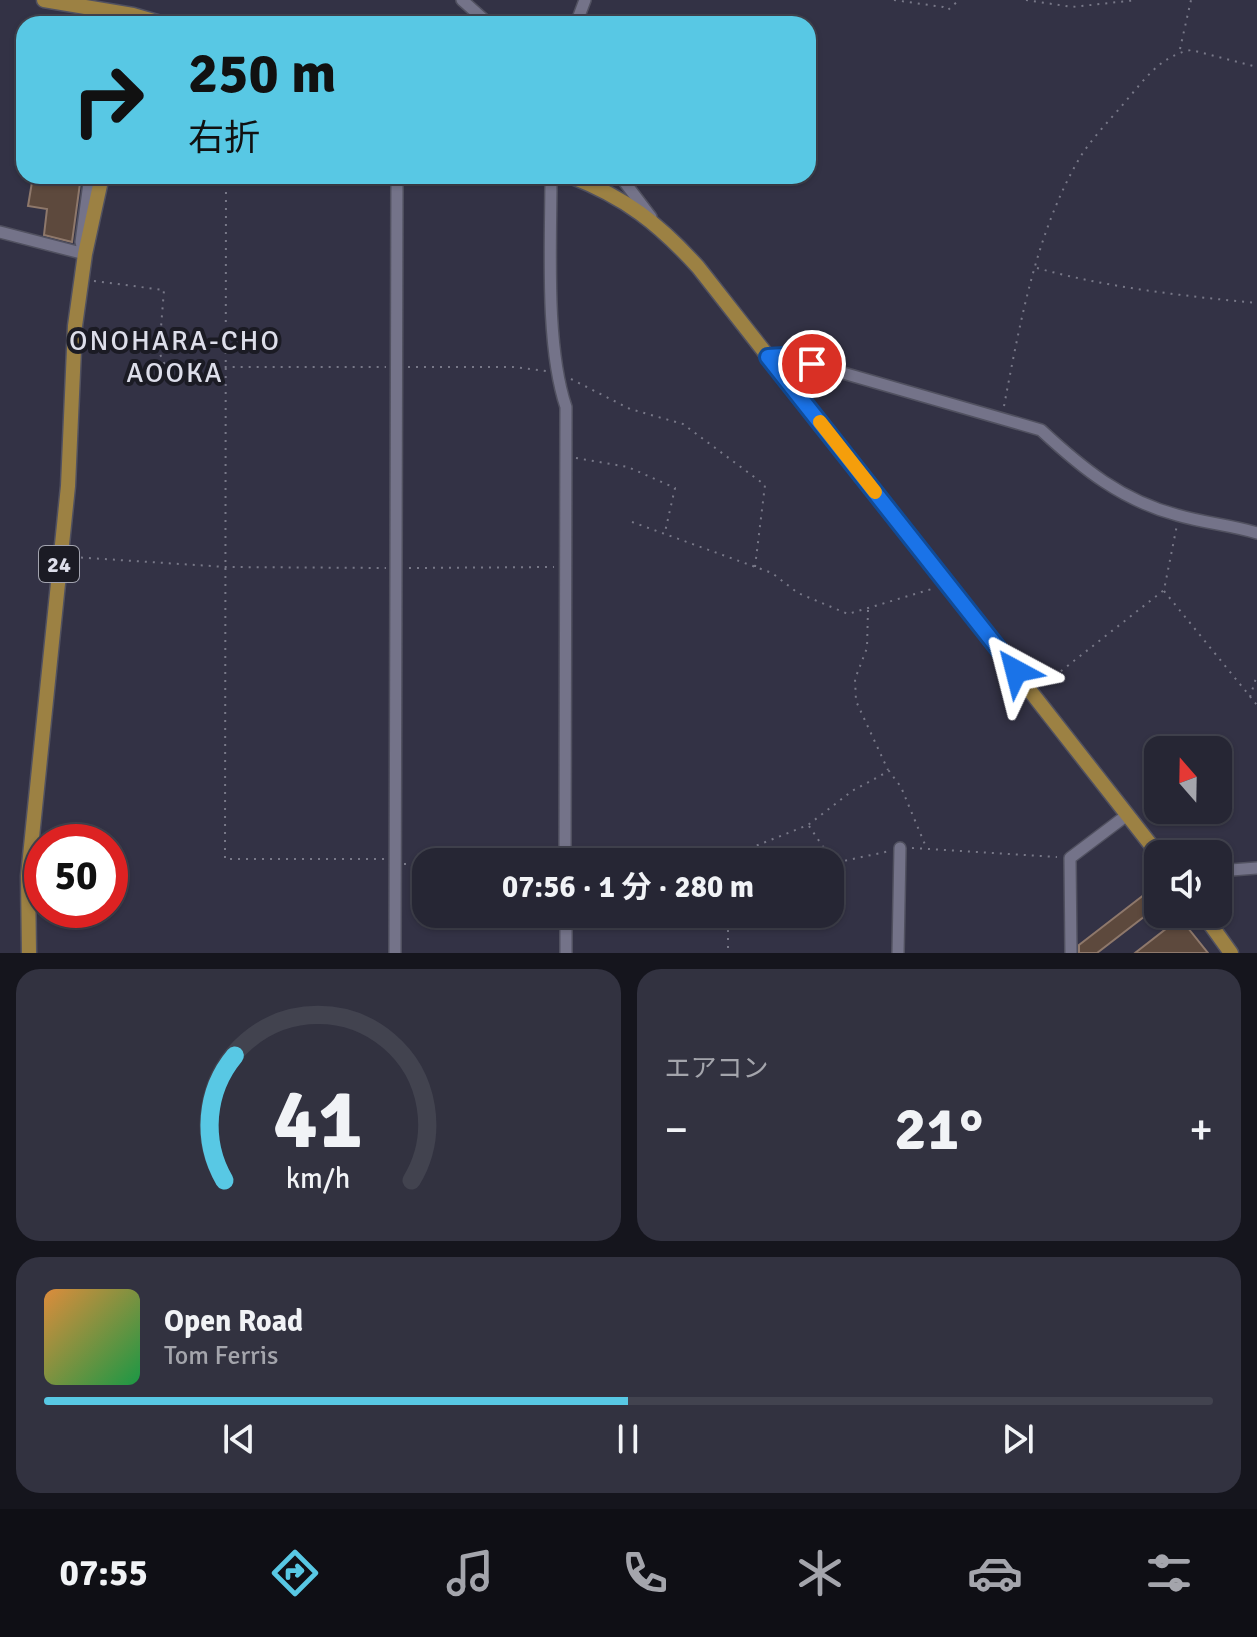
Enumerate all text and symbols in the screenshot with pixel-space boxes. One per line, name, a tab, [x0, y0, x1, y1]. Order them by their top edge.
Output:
text: 250 m	[188, 39, 336, 108]
icon: right	[56, 48, 160, 152]
text: 右折	[188, 116, 260, 161]
district label: ONOHARA-CHO AOOKA	[69, 324, 281, 390]
pin	[778, 330, 846, 398]
icon: arrive	[790, 342, 834, 386]
road number: 24	[39, 546, 79, 582]
position arrow	[974, 629, 1058, 713]
north arrow	[1144, 736, 1232, 824]
map controls	[1144, 736, 1232, 928]
speed limit sign: 50	[24, 824, 128, 928]
button: sound	[1144, 840, 1232, 928]
text: 07:56 · 1 分 · 280 m	[502, 869, 754, 906]
text: エアコン	[665, 1053, 769, 1085]
text: 41	[273, 1069, 363, 1171]
text: 21°	[894, 1093, 983, 1167]
text: −	[665, 1103, 688, 1157]
text: +	[1189, 1103, 1213, 1157]
text: km/h	[286, 1161, 351, 1196]
text: Open Road	[164, 1303, 303, 1340]
text: Tom Ferris	[164, 1340, 278, 1372]
icon: previous	[217, 1417, 261, 1461]
icon: pause	[606, 1417, 650, 1461]
icon: next	[996, 1417, 1040, 1461]
icon: directions	[267, 1545, 323, 1601]
icon: music	[442, 1545, 498, 1601]
icon: phone	[617, 1545, 673, 1601]
icon: climate	[792, 1545, 848, 1601]
icon: car	[967, 1545, 1023, 1601]
icon: filters	[1141, 1545, 1197, 1601]
text: 07:55	[59, 1551, 148, 1596]

